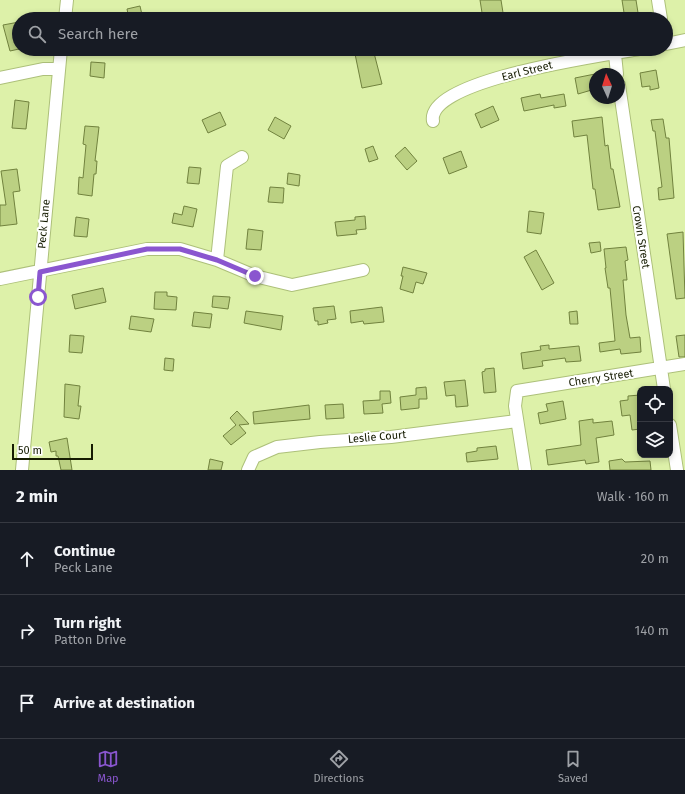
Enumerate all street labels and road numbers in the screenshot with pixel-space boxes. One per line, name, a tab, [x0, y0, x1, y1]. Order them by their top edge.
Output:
street label: Earl Street	[500, 58, 554, 84]
street label: Peck Lane	[35, 199, 53, 249]
street label: Crown Street	[630, 205, 652, 269]
street label: Cherry Street	[568, 366, 634, 390]
street label: Leslie Court	[347, 428, 407, 446]

